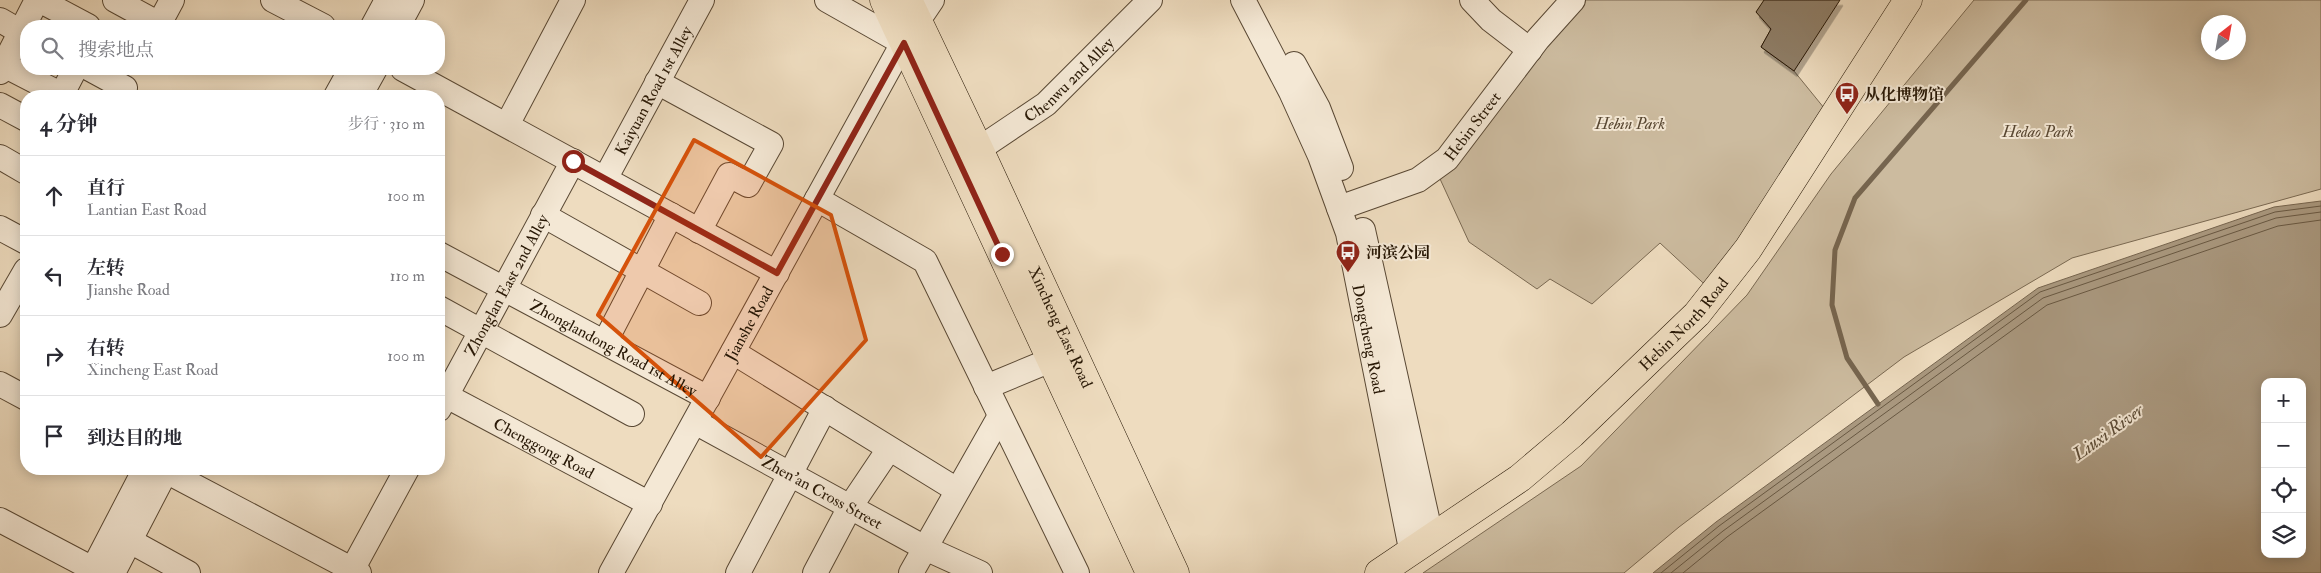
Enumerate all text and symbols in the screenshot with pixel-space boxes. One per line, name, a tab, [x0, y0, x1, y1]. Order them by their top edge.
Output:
north arrow	[2201, 15, 2246, 60]
search box	[20, 20, 445, 75]
street label: Kaiyuan Road 1st Alley	[611, 22, 698, 159]
street label: Chenwu 2nd Alley	[1020, 32, 1119, 127]
icon: search	[38, 34, 66, 62]
text: 搜索地点	[78, 38, 154, 62]
bus stop icon: 从化博物馆	[1834, 81, 1860, 115]
place label: 从化博物馆	[1864, 85, 1944, 105]
street label: Hebin Street	[1440, 88, 1506, 165]
text: 4 分钟	[40, 111, 98, 138]
text: 步行 · 310 m	[347, 114, 425, 134]
park label: Hebin Park	[1594, 114, 1665, 134]
park label: Hedao Park	[2001, 122, 2074, 142]
route start	[562, 150, 585, 173]
text: 直行	[87, 176, 125, 200]
icon: ahead	[40, 182, 68, 210]
text: 100 m	[387, 186, 425, 206]
text: Lantian East Road	[87, 200, 207, 220]
street label: Zhonglan East 2nd Alley	[460, 210, 554, 360]
bus stop icon: 河滨公园	[1335, 239, 1361, 273]
route end	[991, 243, 1014, 266]
place label: 河滨公园	[1366, 243, 1430, 263]
text: 左转	[87, 256, 125, 280]
icon: left	[40, 262, 68, 290]
street label: Xincheng East Road	[1024, 263, 1097, 391]
text: 110 m	[390, 266, 425, 286]
street label: Hebin North Road	[1635, 274, 1733, 375]
text: Jianshe Road	[87, 280, 170, 300]
street label: Jianshe Road	[720, 283, 778, 366]
street label: Dongcheng Road	[1347, 283, 1389, 396]
street label: Zhonglandong Road 1st Alley	[526, 295, 701, 402]
text: 右转	[87, 336, 125, 360]
icon: right	[40, 342, 68, 370]
text: 100 m	[387, 346, 425, 366]
text: Xincheng East Road	[87, 360, 218, 380]
map controls	[2261, 378, 2306, 558]
button: +	[2261, 378, 2306, 423]
water label: Liuxi River	[2068, 398, 2149, 466]
street label: Chenggong Road	[490, 414, 598, 484]
icon: arrive	[40, 422, 68, 450]
button: −	[2261, 423, 2306, 468]
text: 到达目的地	[87, 426, 182, 450]
street label: Zhen'an Cross Street	[758, 451, 886, 534]
button: locate	[2261, 468, 2306, 513]
button: layers	[2261, 513, 2306, 558]

